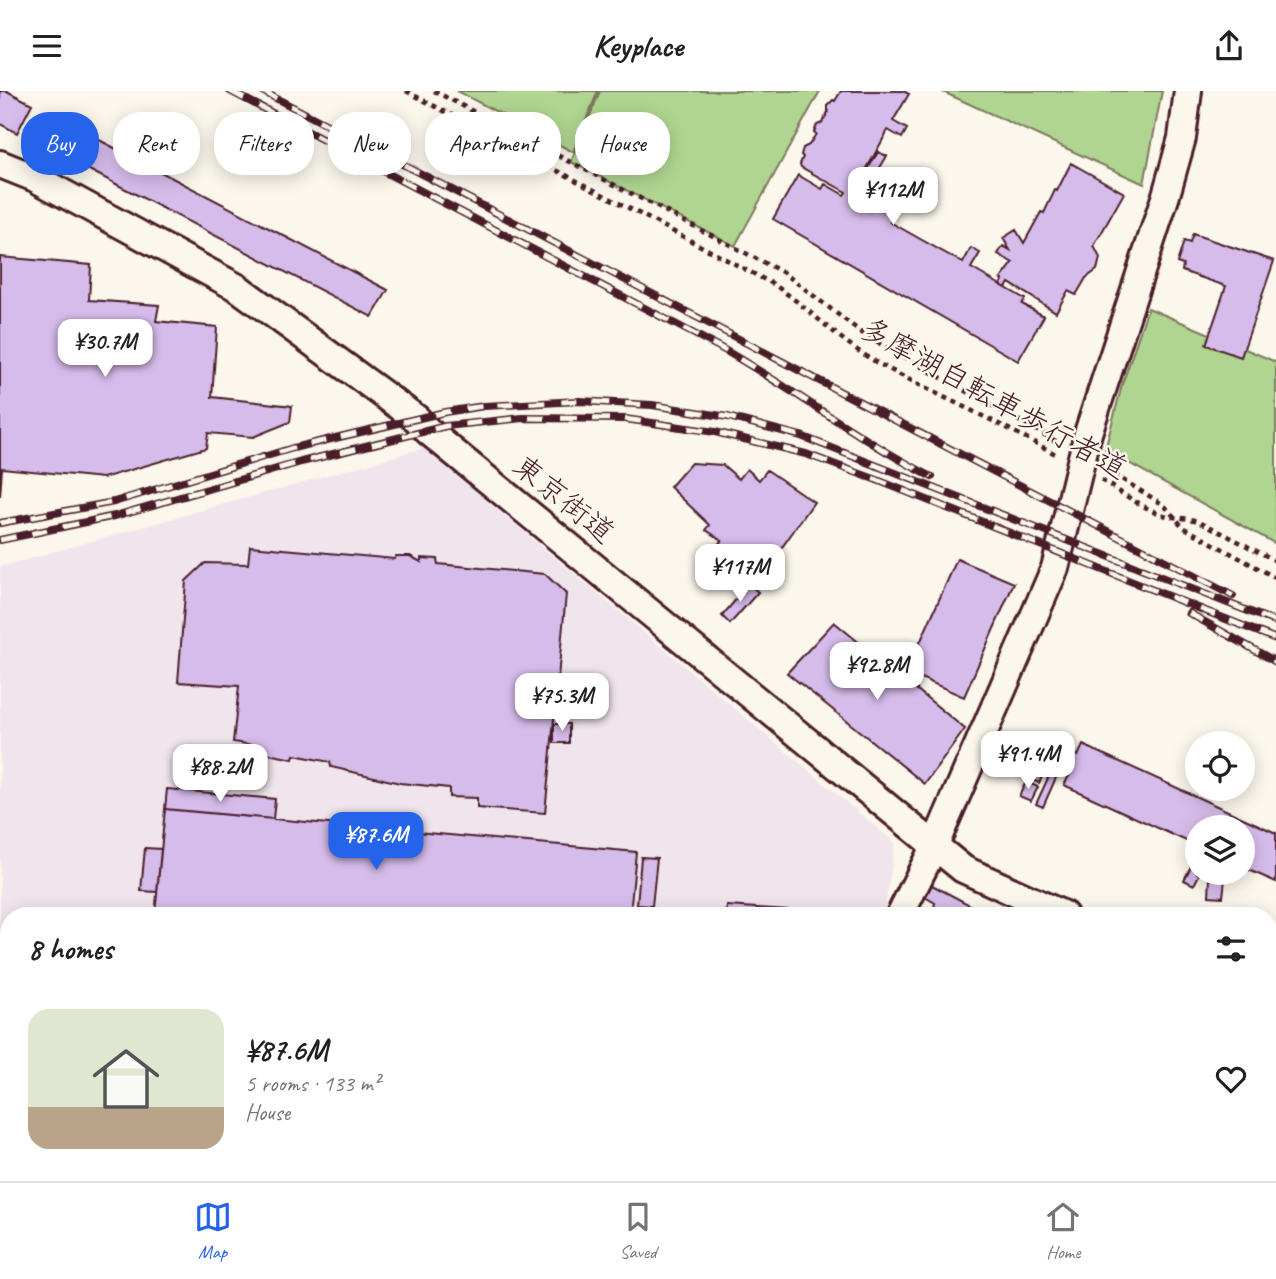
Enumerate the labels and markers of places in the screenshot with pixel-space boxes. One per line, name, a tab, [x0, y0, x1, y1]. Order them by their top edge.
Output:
pin: ¥112M	[844, 167, 942, 227]
pin: ¥30.7M	[48, 320, 162, 379]
pin: ¥117M	[691, 545, 789, 604]
pin: ¥92.8M	[820, 643, 934, 702]
pin: ¥75.3M	[505, 673, 619, 733]
pin: ¥91.4M	[971, 731, 1085, 791]
pin: ¥88.2M	[163, 745, 277, 804]
pin: ¥87.6M	[319, 813, 433, 872]

